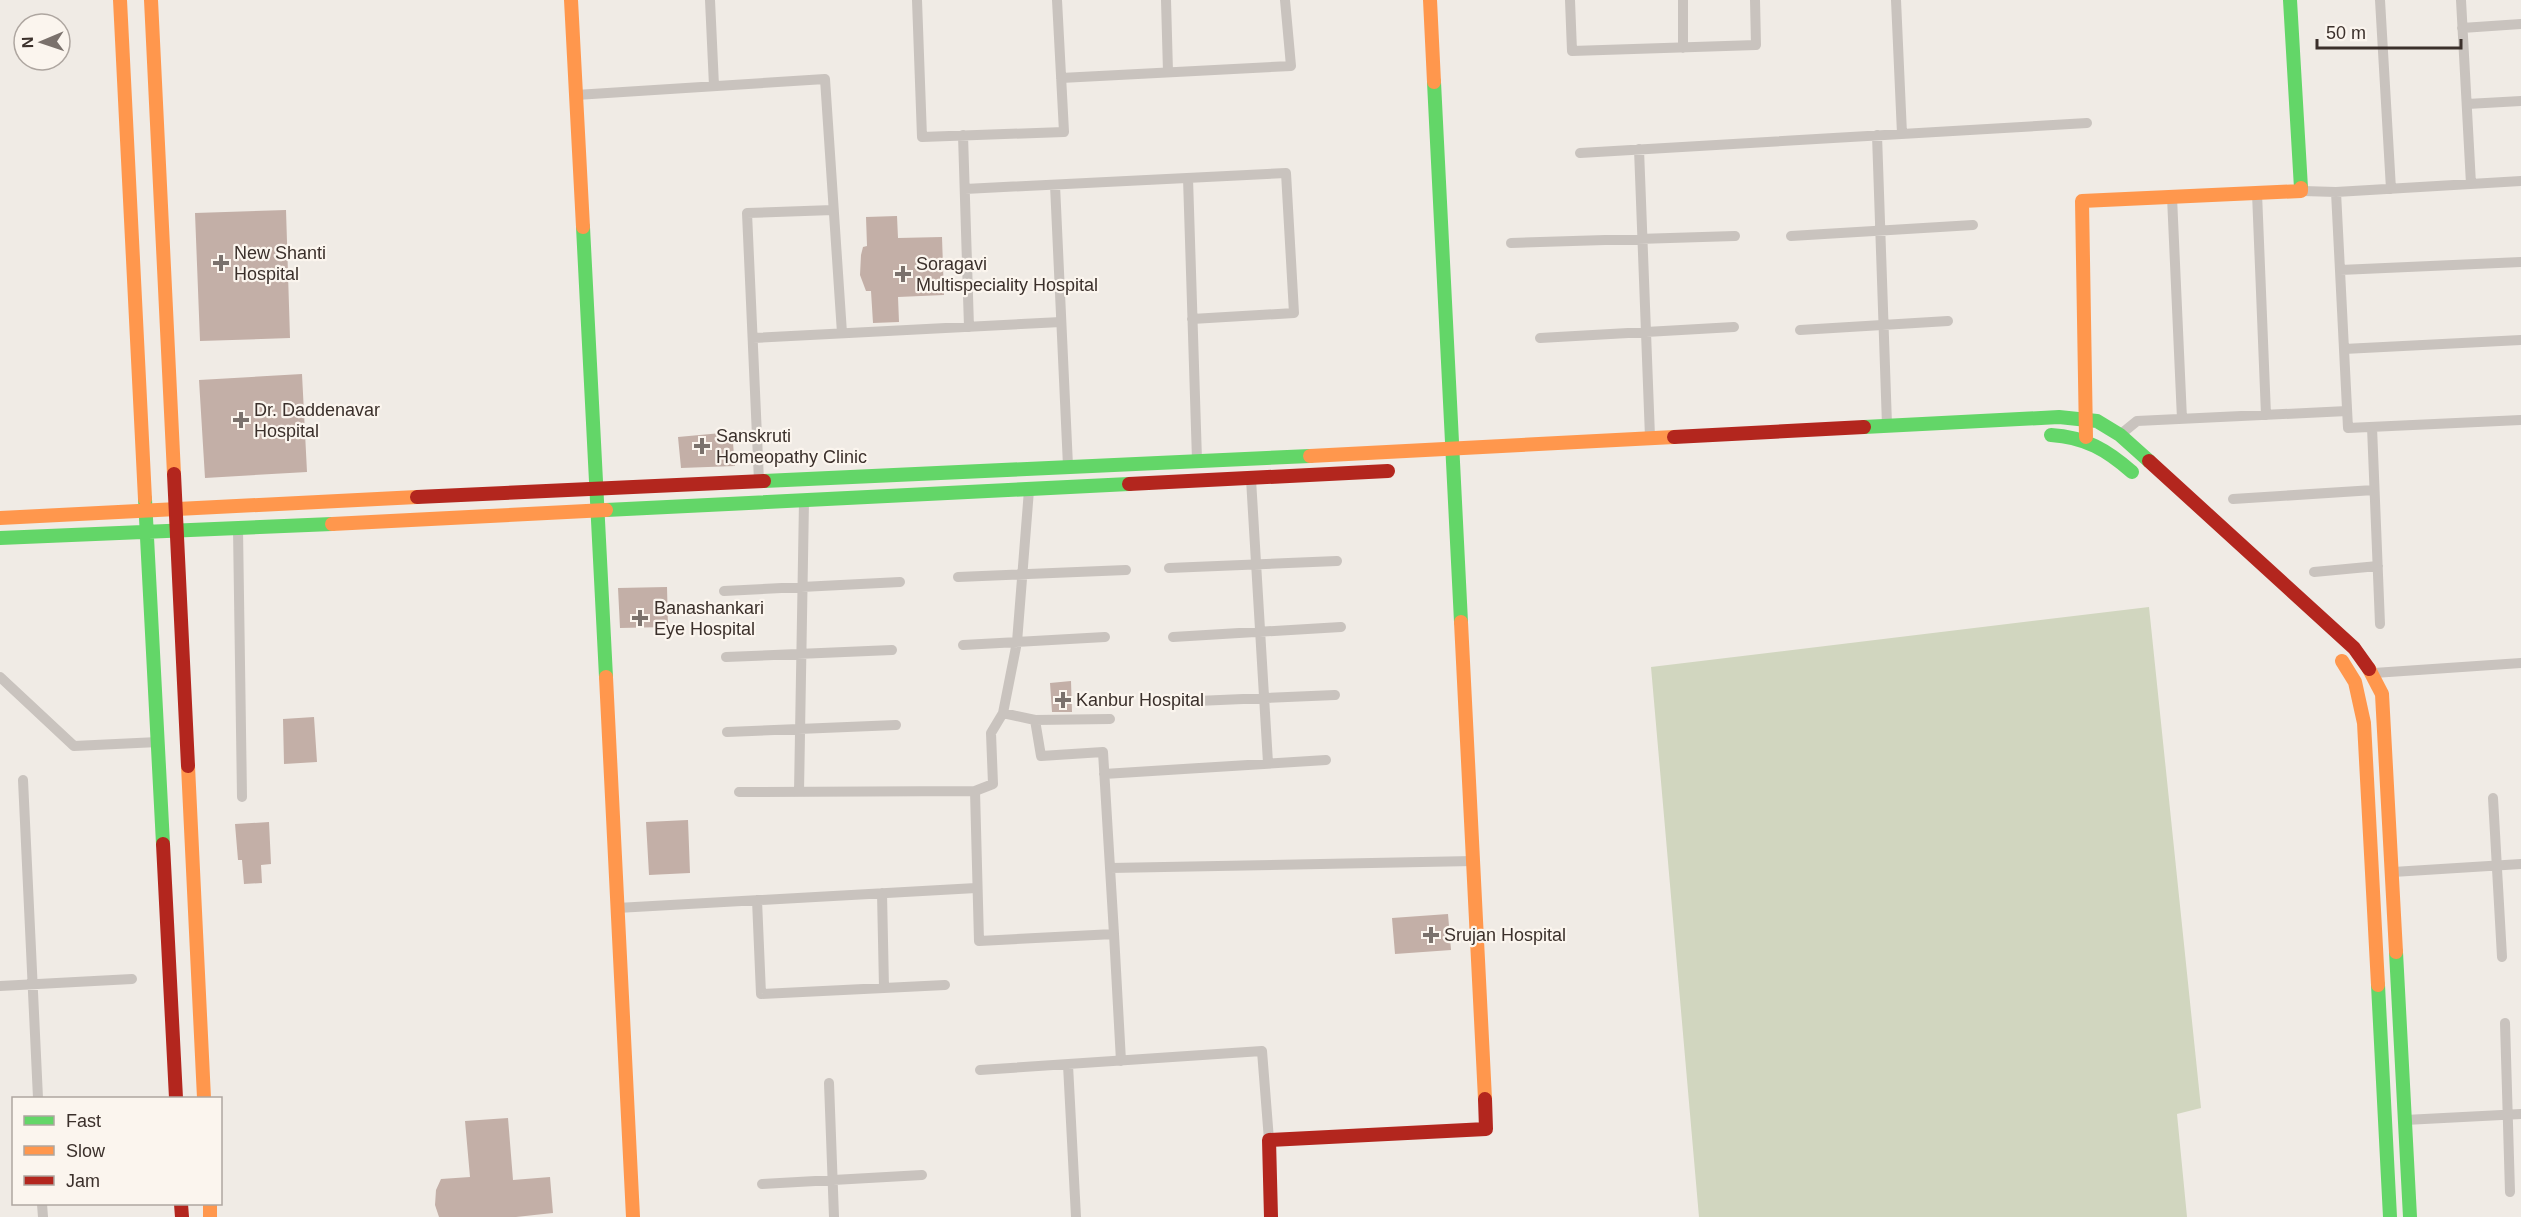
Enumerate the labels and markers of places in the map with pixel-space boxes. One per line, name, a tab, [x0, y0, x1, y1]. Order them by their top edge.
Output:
place label: New Shanti Hospital	[234, 243, 326, 284]
marker: New Shanti Hospital	[212, 254, 230, 272]
place label: Soragavi Multispeciality Hospital	[916, 254, 1098, 295]
marker: Soragavi Multispeciality Hospital	[894, 265, 912, 283]
place label: Dr. Daddenavar Hospital	[254, 400, 380, 441]
marker: Dr. Daddenavar Hospital	[232, 411, 250, 429]
place label: Sanskruti Homeopathy Clinic	[716, 426, 867, 467]
marker: Sanskruti Homeopathy Clinic	[693, 437, 711, 455]
place label: Banashankari Eye Hospital	[654, 598, 764, 639]
marker: Banashankari Eye Hospital	[631, 609, 649, 627]
place label: Kanbur Hospital	[1076, 690, 1204, 710]
marker: Kanbur Hospital	[1054, 691, 1072, 709]
place label: Srujan Hospital	[1444, 925, 1566, 945]
marker: Srujan Hospital	[1422, 926, 1440, 944]

